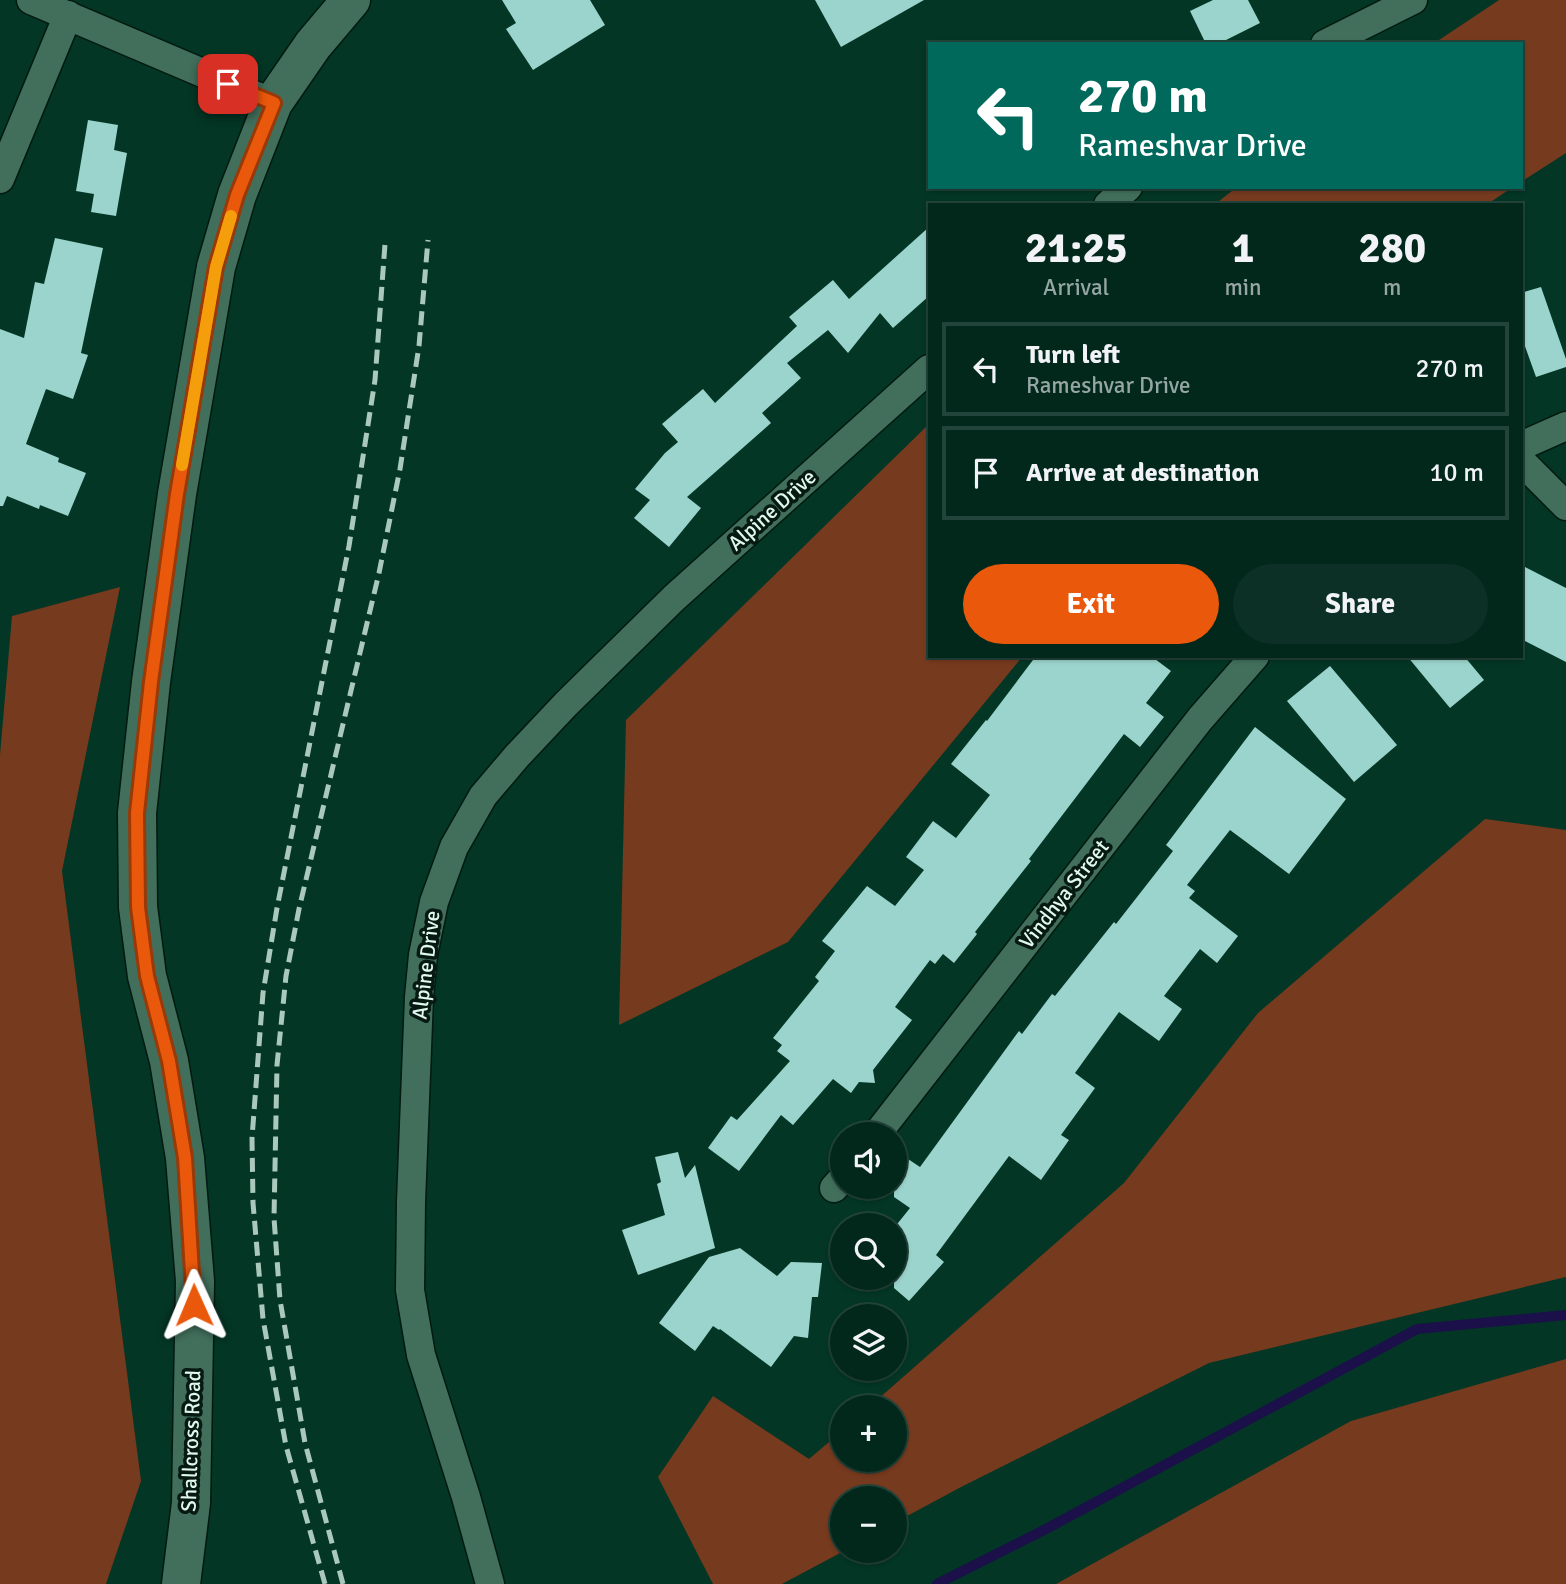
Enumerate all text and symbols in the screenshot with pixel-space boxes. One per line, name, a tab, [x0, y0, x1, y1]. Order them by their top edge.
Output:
pin	[198, 54, 258, 114]
icon: arrive	[209, 65, 247, 103]
text: 270 m	[1078, 66, 1208, 126]
icon: left	[963, 70, 1054, 161]
text: Rameshvar Drive	[1078, 126, 1307, 165]
text: 21:25	[1025, 223, 1128, 274]
text: 1	[1232, 223, 1254, 274]
text: 280	[1358, 223, 1426, 274]
text: Arrival	[1043, 273, 1109, 302]
text: min	[1224, 273, 1262, 302]
text: m	[1383, 273, 1401, 302]
text: Turn left	[1026, 339, 1120, 371]
icon: left	[967, 350, 1005, 388]
text: 270 m	[1415, 353, 1484, 385]
text: Rameshvar Drive	[1026, 371, 1190, 400]
icon: arrive	[967, 454, 1005, 492]
text: Arrive at destination	[1026, 457, 1259, 489]
text: 10 m	[1429, 457, 1484, 489]
street label: Alpine Drive	[723, 464, 821, 556]
button: Exit	[963, 564, 1219, 644]
button: Share	[1233, 564, 1488, 644]
street label: Vindhya Street	[1013, 834, 1115, 954]
street label: Alpine Drive	[406, 909, 446, 1021]
map controls	[830, 1122, 907, 1563]
button: sound	[830, 1122, 907, 1199]
button: search	[830, 1213, 907, 1290]
position arrow	[157, 1268, 231, 1342]
button: layers	[830, 1304, 907, 1381]
street label: Shallcross Road	[176, 1370, 206, 1512]
button: +	[830, 1395, 907, 1472]
button: −	[830, 1486, 907, 1563]

